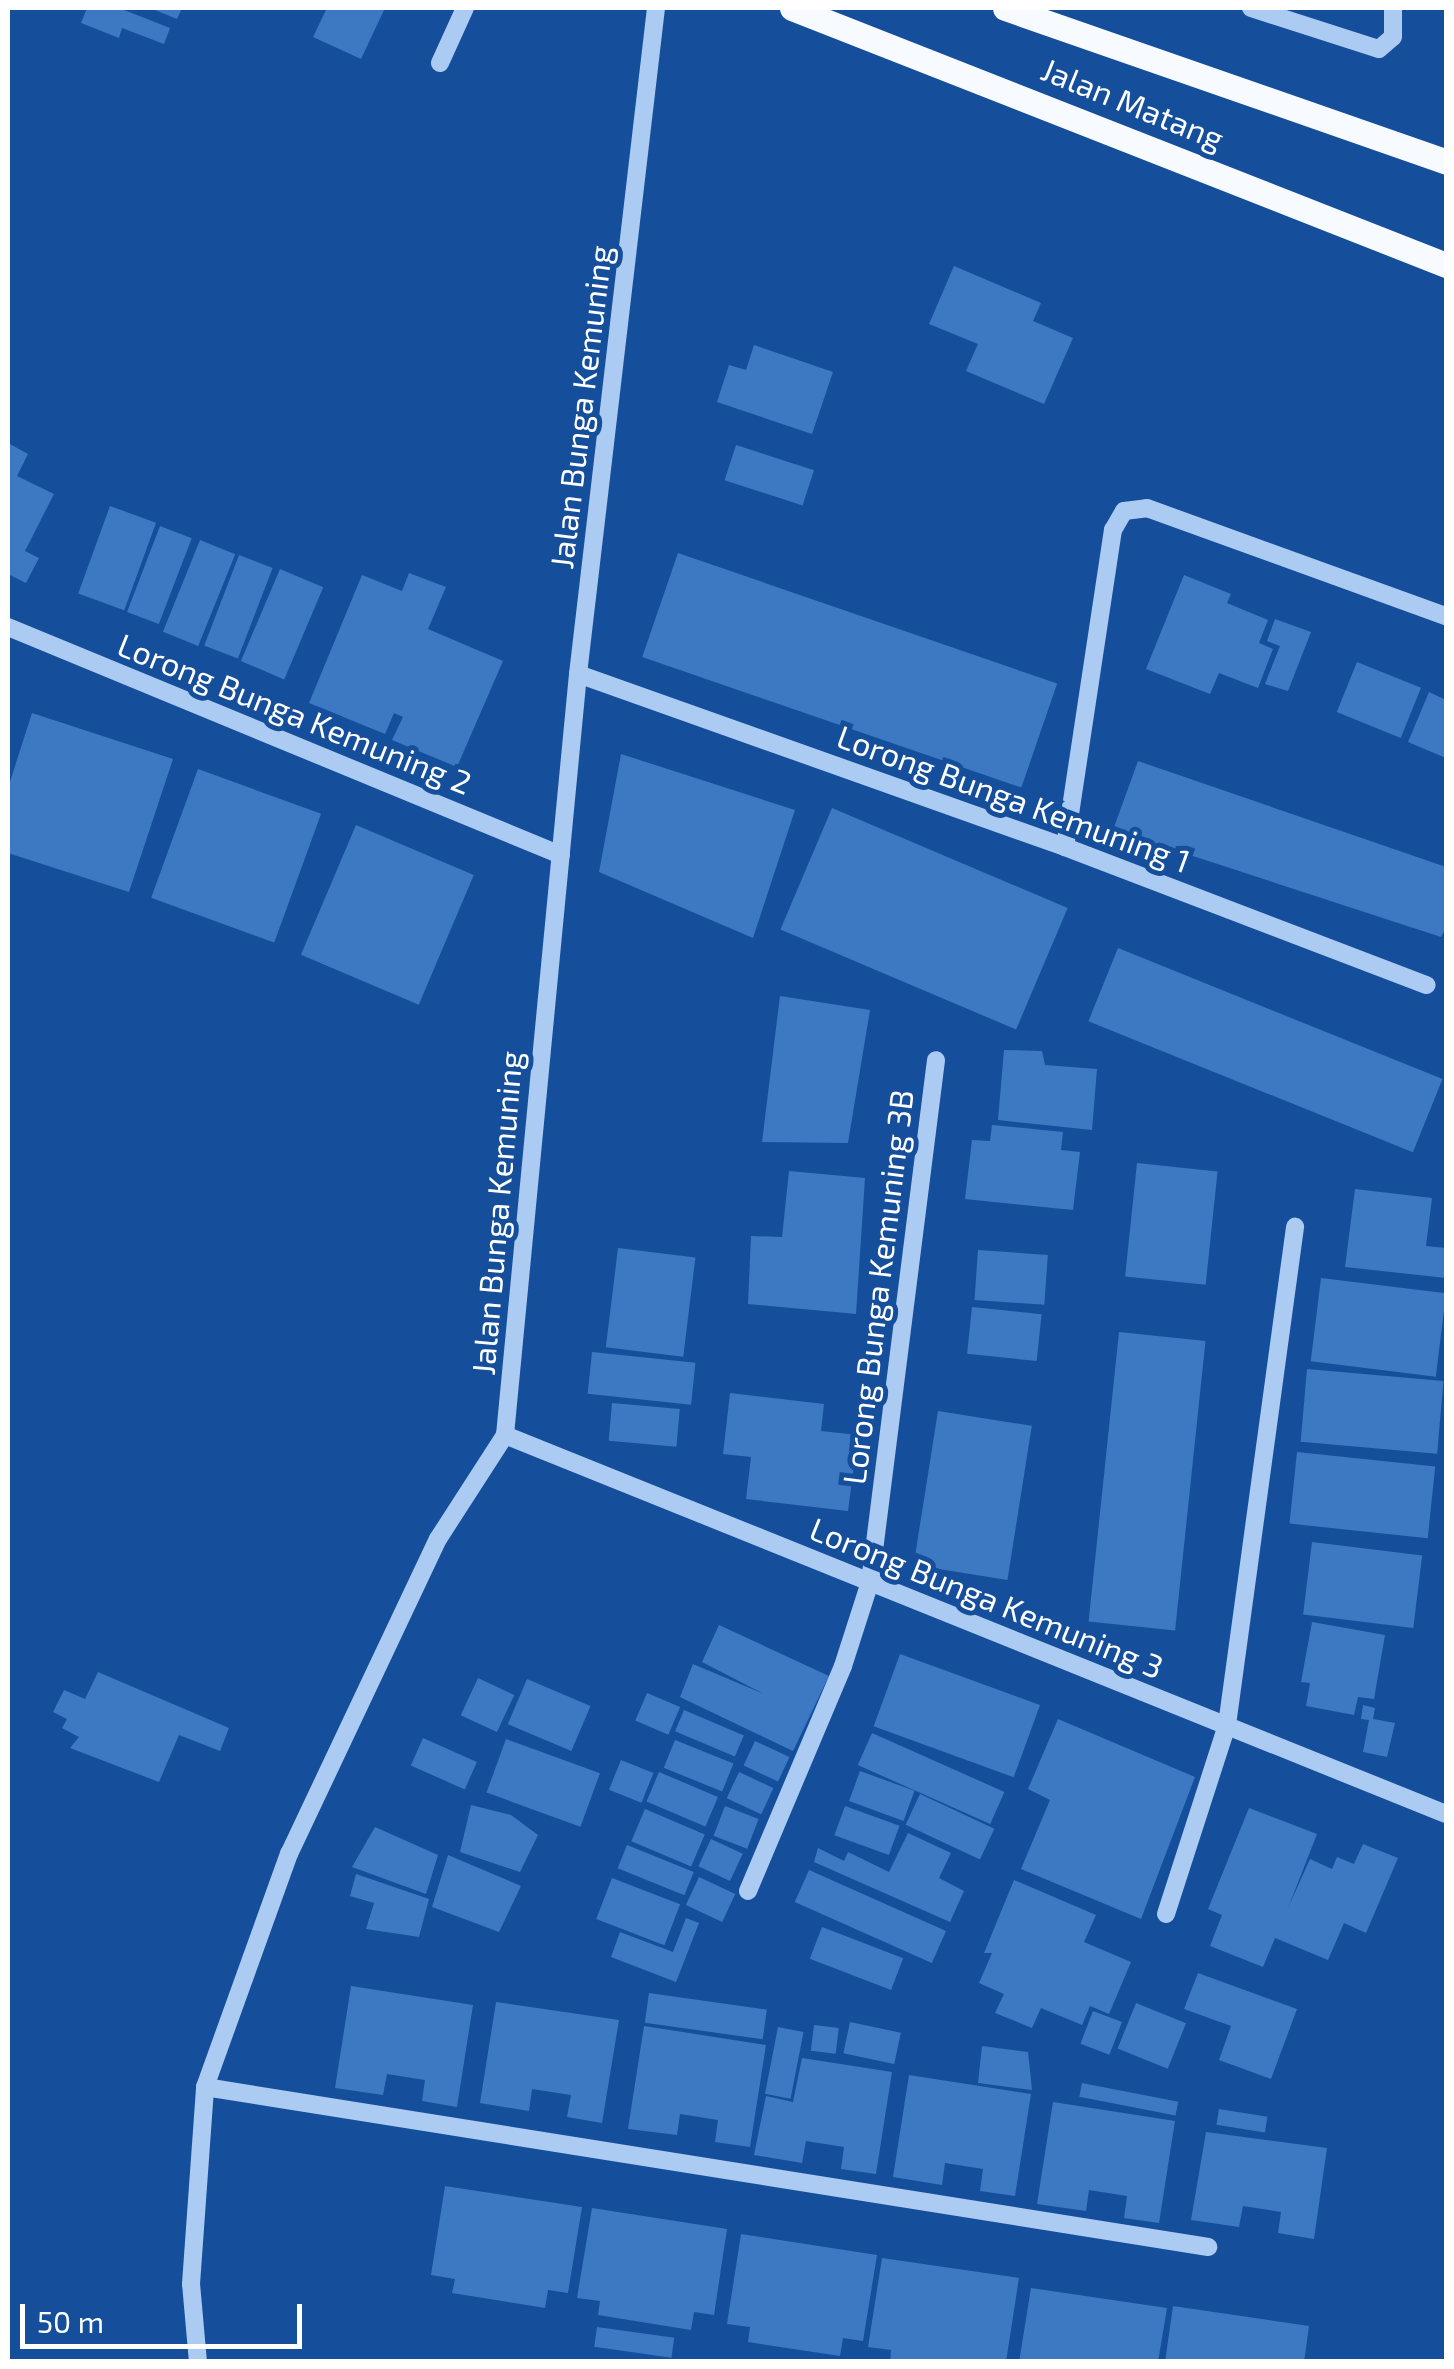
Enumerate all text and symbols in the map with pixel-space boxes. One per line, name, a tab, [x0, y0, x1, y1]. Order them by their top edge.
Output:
street label: Jalan Matang	[1036, 49, 1230, 157]
street label: Jalan Bunga Kemuning	[541, 243, 619, 571]
street label: Lorong Bunga Kemuning 2	[113, 624, 477, 802]
street label: Lorong Bunga Kemuning 1	[832, 716, 1196, 880]
street label: Jalan Bunga Kemuning	[463, 1049, 529, 1377]
street label: Lorong Bunga Kemuning 3B	[834, 1087, 920, 1487]
street label: Lorong Bunga Kemuning 3	[805, 1508, 1169, 1686]
scale bar	[25, 2284, 308, 2346]
text: 50 m	[37, 2303, 104, 2339]

